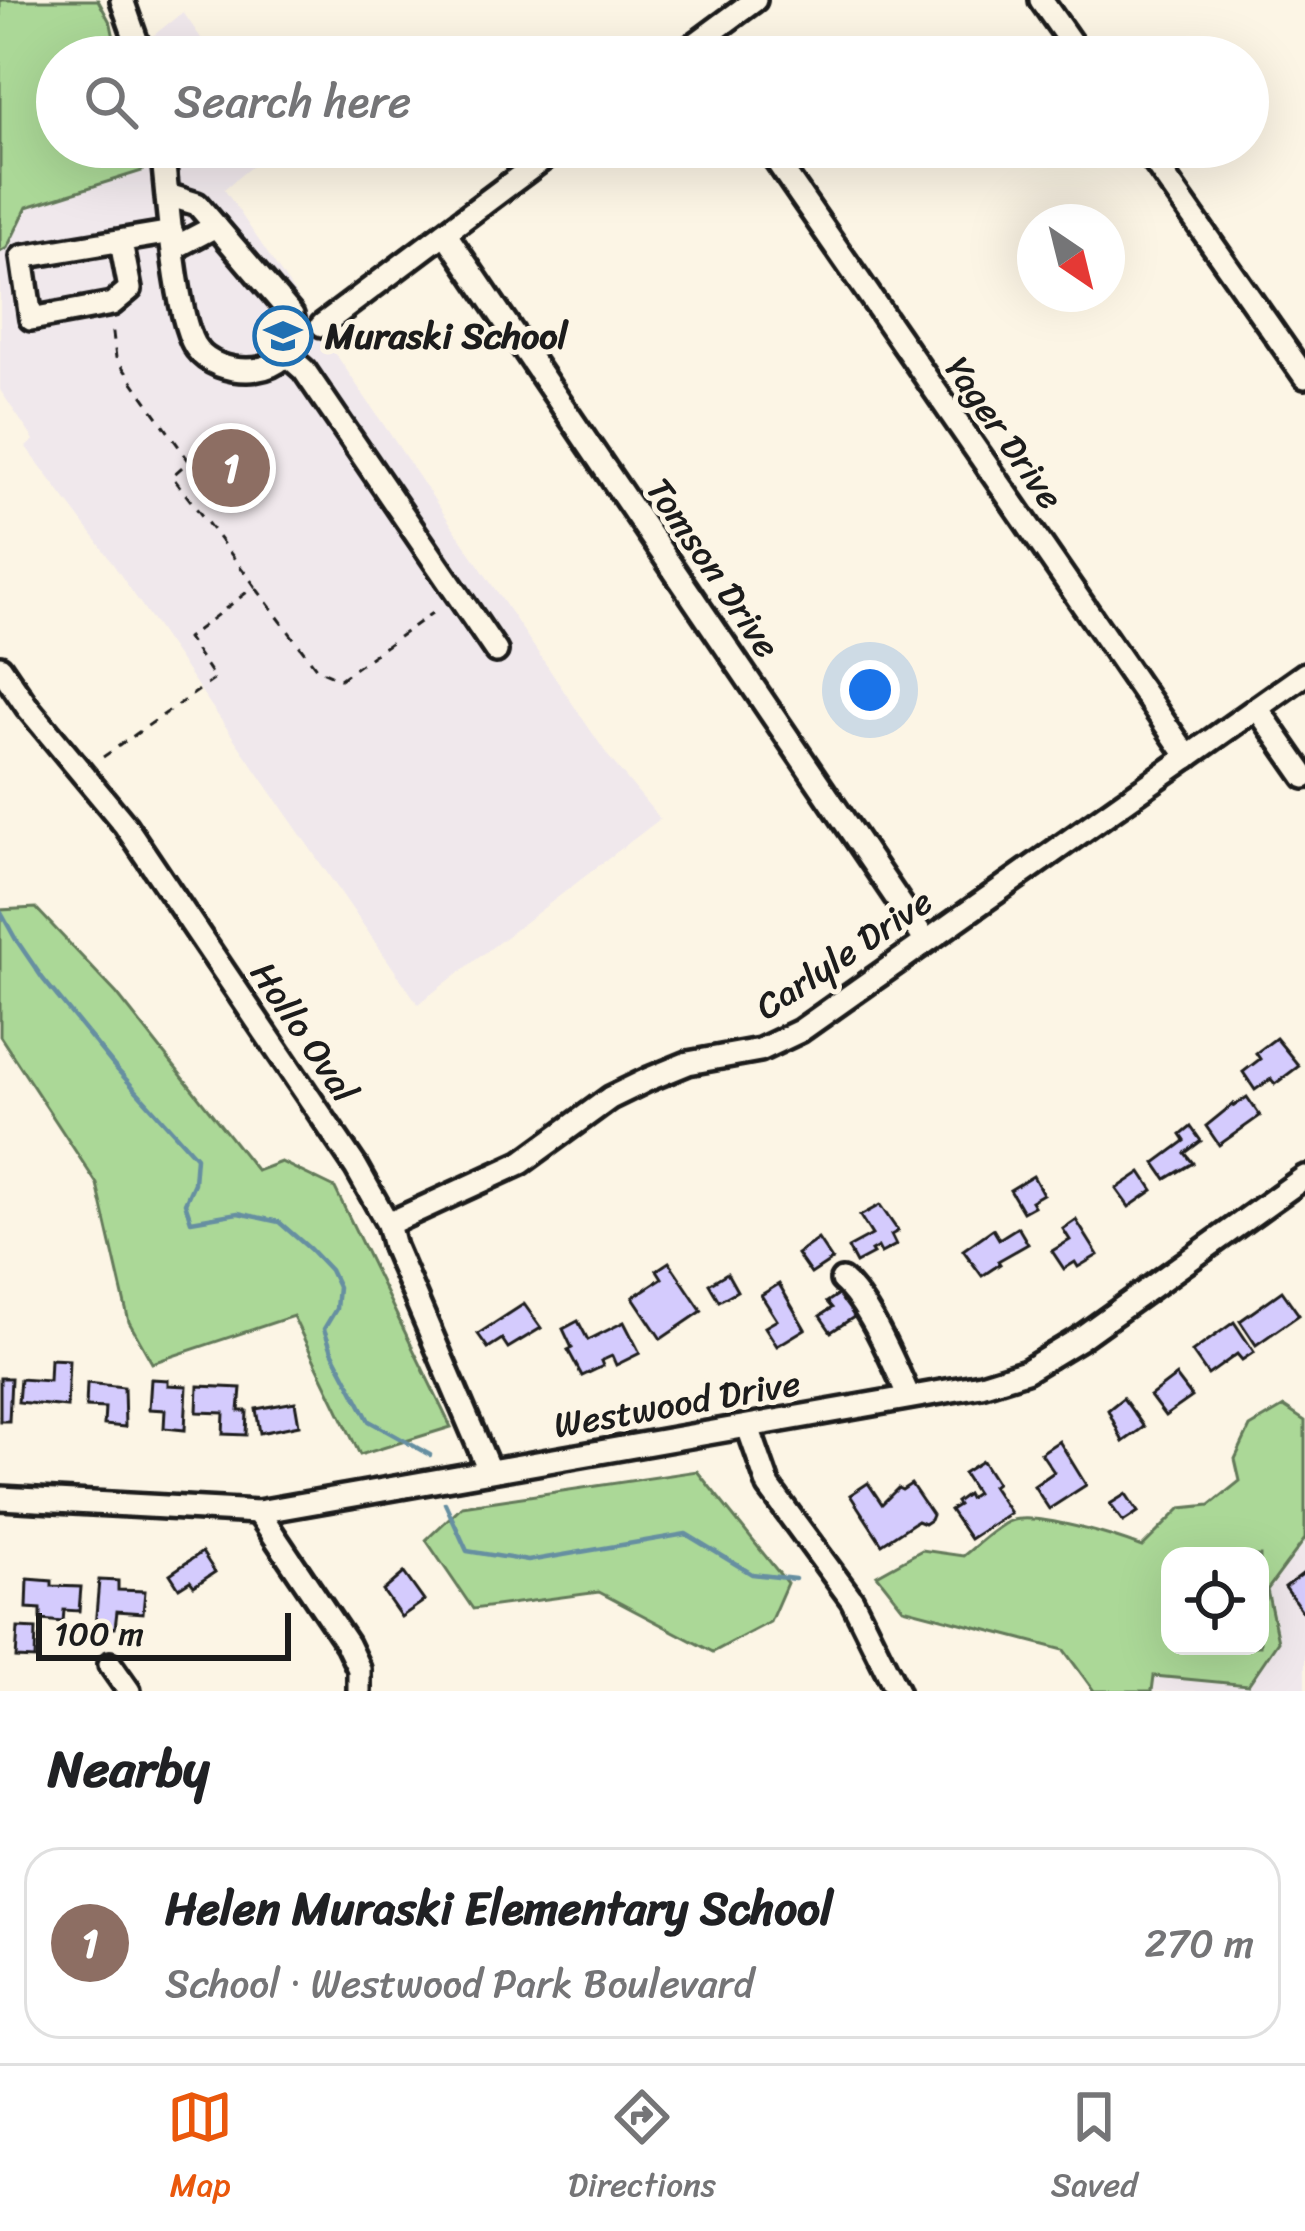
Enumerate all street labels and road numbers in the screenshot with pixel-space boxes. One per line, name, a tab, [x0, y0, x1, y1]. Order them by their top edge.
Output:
street label: Yager Drive	[927, 342, 1081, 524]
street label: Tomson Drive	[628, 464, 798, 672]
street label: Carlyle Drive	[742, 871, 946, 1037]
street label: Hollo Oval	[233, 948, 376, 1117]
street label: Westwood Drive	[549, 1351, 805, 1457]

